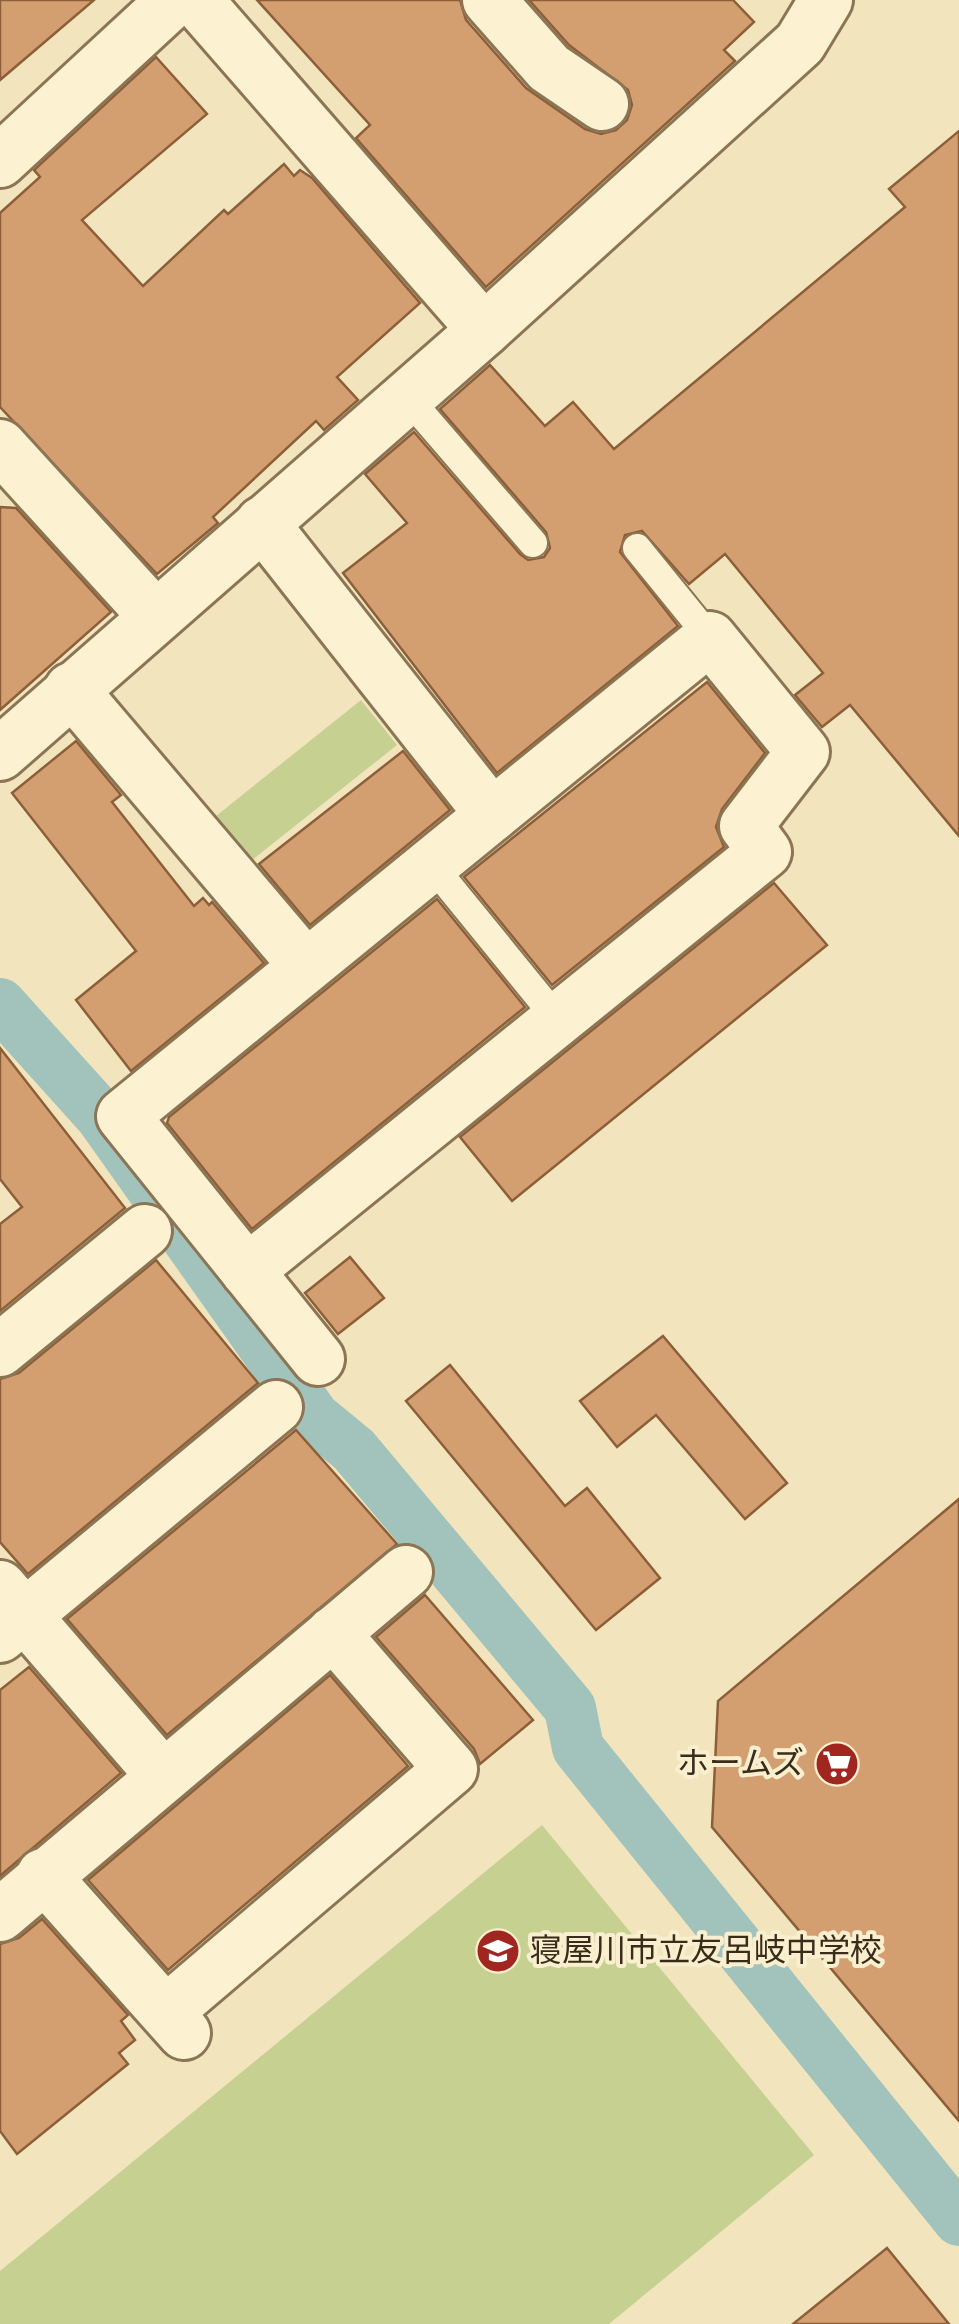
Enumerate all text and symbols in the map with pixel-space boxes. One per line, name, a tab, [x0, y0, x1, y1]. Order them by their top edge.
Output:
place label: ホームズ	[677, 1740, 804, 1789]
supermarket icon: ホームズ	[814, 1741, 860, 1787]
place label: 寝屋川市立友呂岐中学校	[530, 1927, 882, 1976]
school or university icon: 寝屋川市立友呂岐中学校	[475, 1928, 521, 1974]

